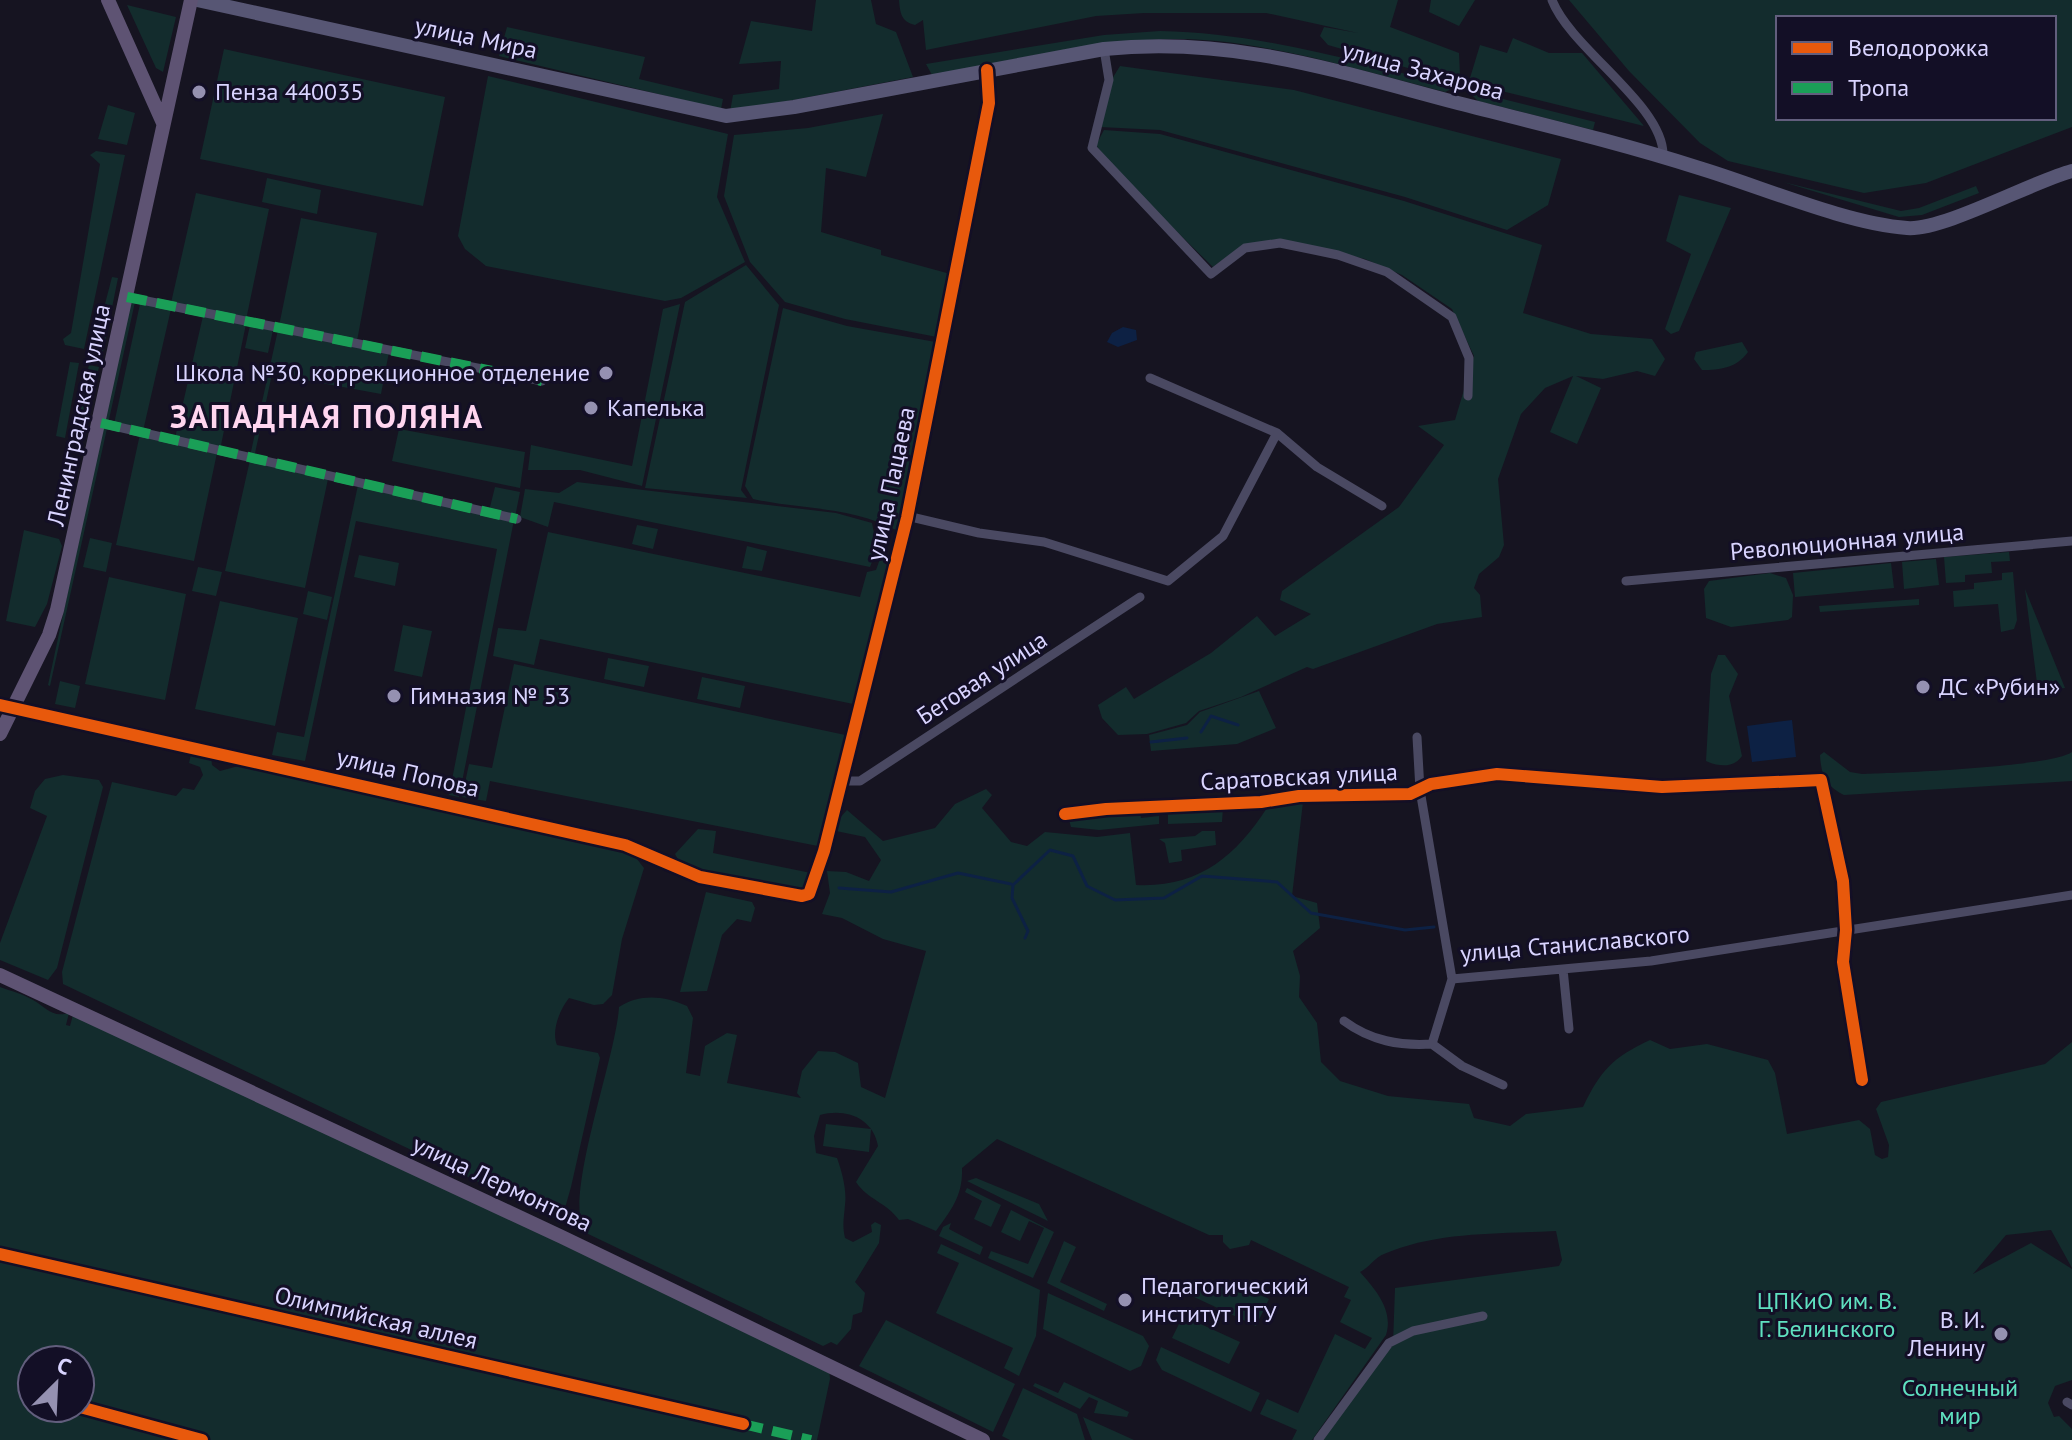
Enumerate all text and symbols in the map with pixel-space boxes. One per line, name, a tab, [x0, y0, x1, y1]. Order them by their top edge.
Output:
street label: улица Мира	[412, 9, 540, 66]
legend	[1776, 16, 2056, 120]
text: Велодорожка	[1848, 32, 1989, 63]
street label: улица Захарова	[1339, 34, 1507, 107]
text: Тропа	[1848, 72, 1909, 103]
place label: Пенза 440035	[215, 76, 363, 107]
marker: Пенза 440035	[190, 83, 208, 101]
street label: Ленинградская улица	[40, 301, 117, 530]
place label: Школа №30, коррекционное отделение	[175, 357, 590, 388]
marker: Школа №30, коррекционное отделение	[597, 364, 615, 382]
place label: Капелька	[607, 392, 705, 423]
district label: ЗАПАДНАЯ ПОЛЯНА	[170, 395, 484, 437]
marker: Капелька	[582, 399, 600, 417]
street label: улица Пацаева	[859, 404, 922, 564]
street label: Революционная улица	[1729, 516, 1965, 567]
street label: Беговая улица	[911, 624, 1053, 731]
place label: ДС «Рубин»	[1939, 671, 2060, 702]
marker: ДС «Рубин»	[1914, 678, 1932, 696]
place label: Гимназия № 53	[410, 680, 570, 711]
marker: Гимназия № 53	[385, 687, 403, 705]
street label: улица Попова	[334, 741, 483, 804]
street label: Саратовская улица	[1200, 756, 1398, 797]
street label: улица Станиславского	[1459, 918, 1691, 969]
street label: улица Лермонтова	[407, 1128, 597, 1239]
place label: Педагогический институт ПГУ	[1141, 1270, 1309, 1329]
street label: Олимпийская аллея	[272, 1279, 480, 1356]
park label: ЦПКиО им. В. Г. Белинского	[1757, 1285, 1897, 1344]
marker: Педагогический институт ПГУ	[1116, 1291, 1134, 1309]
place label: В. И. Ленину	[1907, 1304, 1985, 1363]
marker: В. И. Ленину	[1992, 1325, 2010, 1343]
north arrow	[16, 1344, 96, 1424]
text: С	[53, 1350, 75, 1381]
park label: Солнечный мир	[1902, 1372, 2018, 1431]

